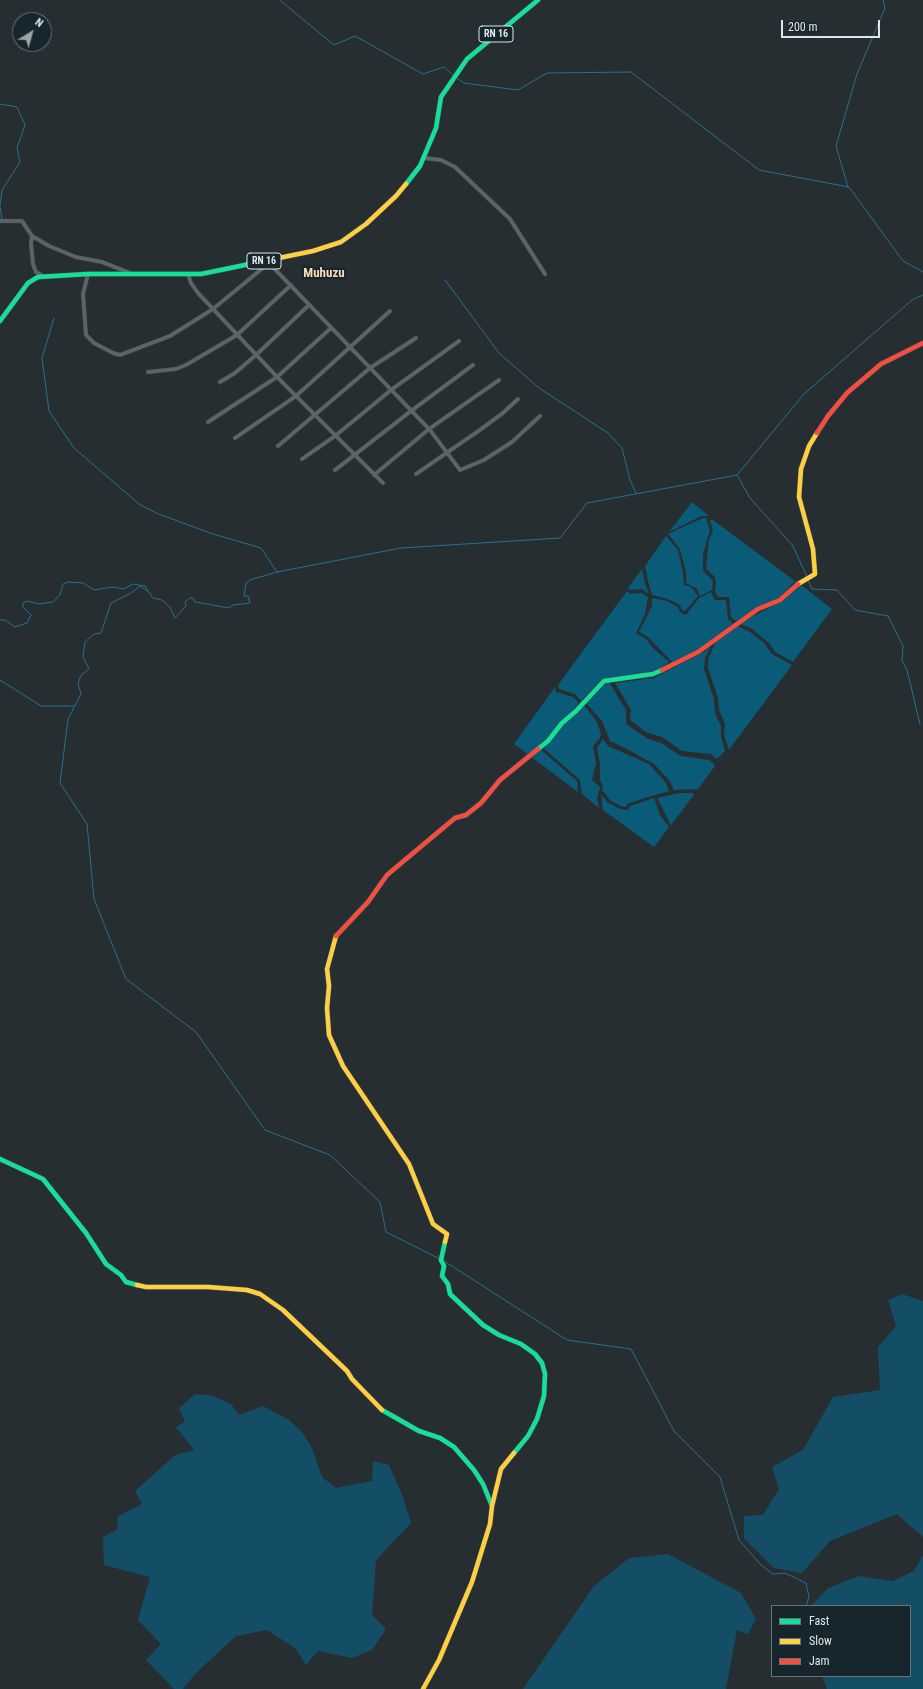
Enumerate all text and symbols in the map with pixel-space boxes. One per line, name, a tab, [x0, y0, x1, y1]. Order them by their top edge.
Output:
north arrow	[12, 12, 52, 52]
scale bar	[783, 12, 882, 38]
text: N	[32, 16, 46, 30]
text: 200 m	[788, 20, 818, 34]
road number: RN 16	[479, 26, 513, 42]
road number: RN 16	[247, 253, 281, 269]
district label: Muhuzu	[303, 266, 345, 282]
legend	[771, 1605, 911, 1677]
text: Fast	[809, 1614, 829, 1628]
text: Slow	[809, 1634, 832, 1648]
text: Jam	[809, 1654, 830, 1668]

